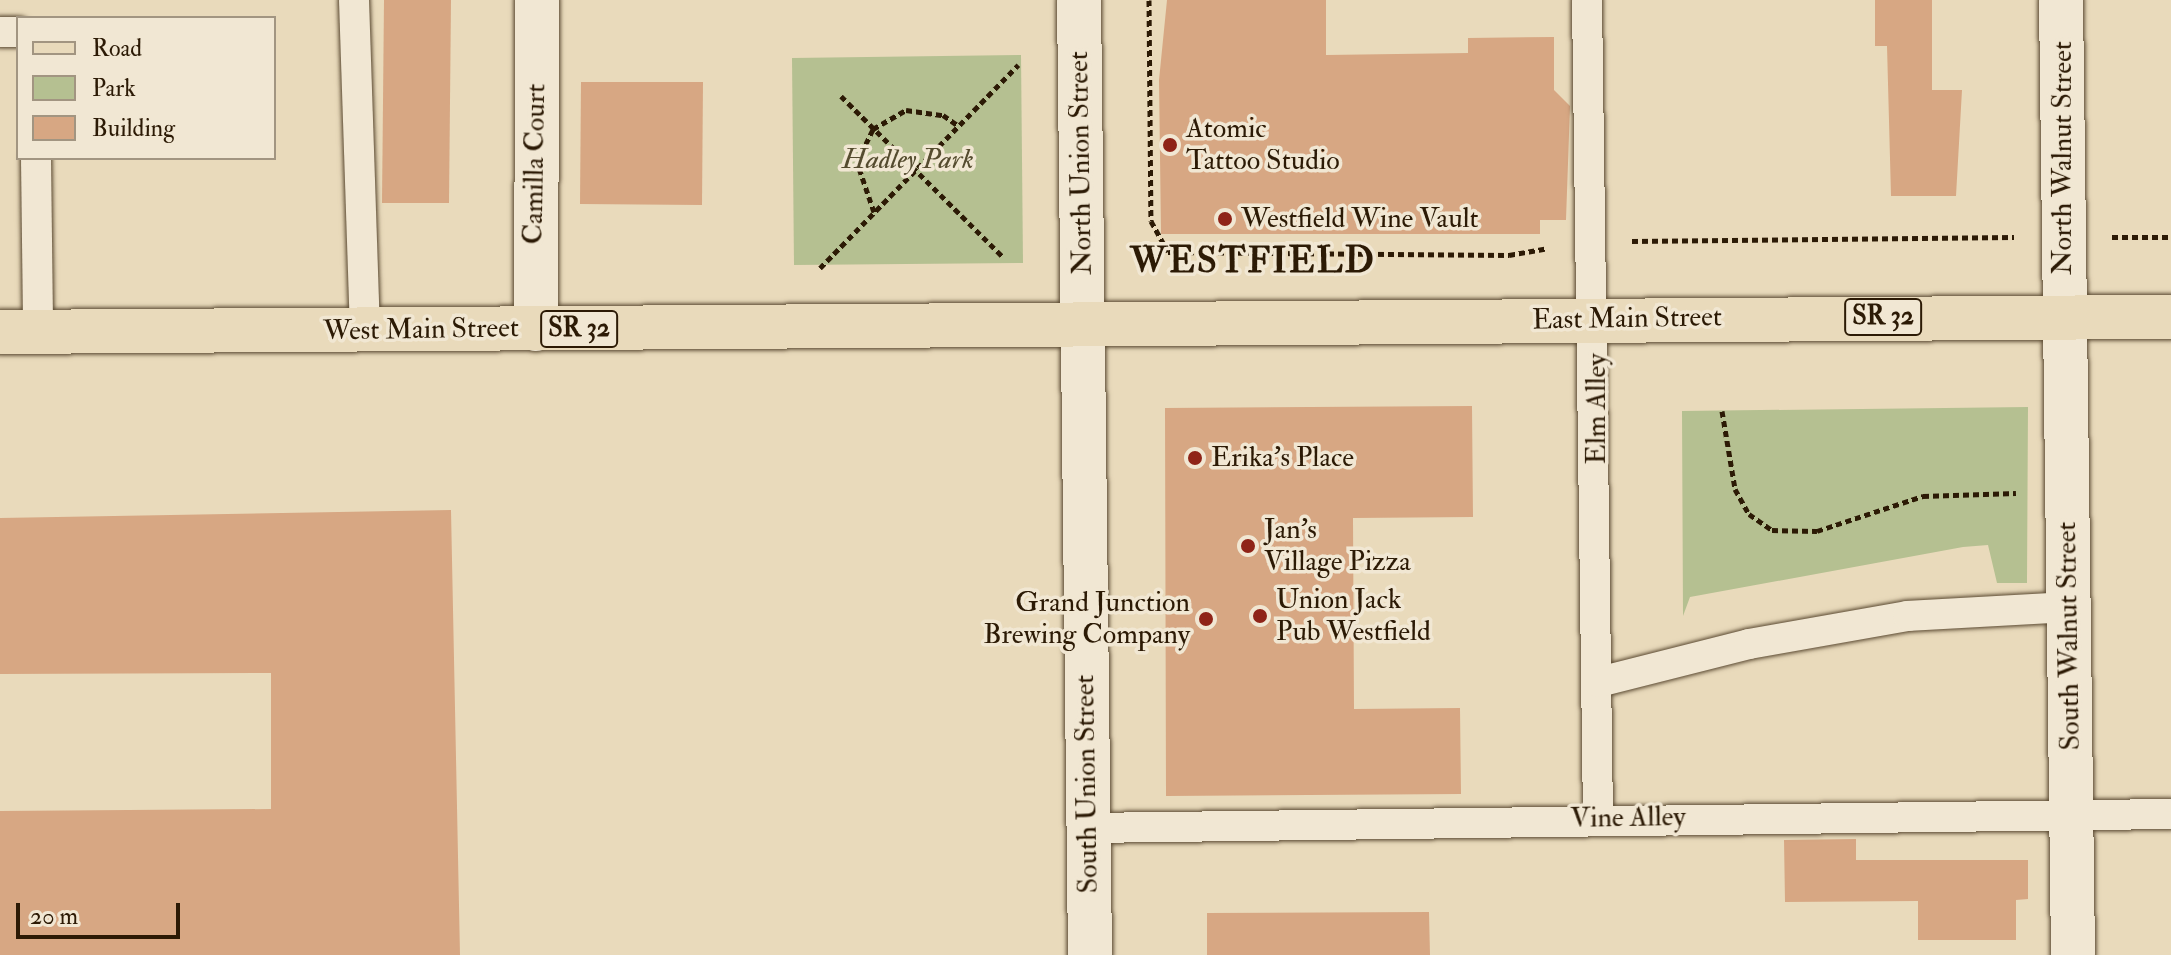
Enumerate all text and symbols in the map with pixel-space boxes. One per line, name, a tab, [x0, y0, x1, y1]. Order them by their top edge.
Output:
legend	[16, 16, 276, 160]
text: Road	[92, 33, 142, 64]
street label: North Walnut Street	[2046, 41, 2080, 275]
street label: North Union Street	[1062, 51, 1100, 275]
text: Park	[92, 73, 136, 104]
street label: Camilla Court	[517, 83, 553, 245]
place label: Atomic Tattoo Studio	[1186, 112, 1340, 178]
text: Building	[92, 113, 175, 144]
marker: Atomic Tattoo Studio	[1161, 136, 1179, 154]
park label: Hadley Park	[842, 143, 974, 177]
place label: Westfield Wine Vault	[1241, 202, 1479, 236]
marker: Westfield Wine Vault	[1216, 210, 1234, 228]
district label: WESTFIELD	[1130, 239, 1376, 283]
road number: SR 32	[1843, 295, 1923, 339]
street label: East Main Street	[1532, 301, 1722, 337]
road number: SR 32	[539, 307, 619, 351]
street label: West Main Street	[323, 311, 519, 349]
street label: Elm Alley	[1580, 353, 1614, 465]
place label: Erika's Place	[1211, 441, 1354, 475]
marker: Erika's Place	[1186, 449, 1204, 467]
place label: Jan's Village Pizza	[1264, 513, 1411, 579]
street label: South Walnut Street	[2050, 521, 2088, 751]
marker: Jan's Village Pizza	[1239, 537, 1257, 555]
place label: Union Jack Pub Westfield	[1276, 583, 1431, 649]
place label: Grand Junction Brewing Company	[983, 586, 1190, 652]
marker: Union Jack Pub Westfield	[1251, 607, 1269, 625]
marker: Grand Junction Brewing Company	[1197, 610, 1215, 628]
street label: South Union Street	[1068, 674, 1106, 894]
street label: Vine Alley	[1570, 800, 1686, 836]
scale bar	[20, 887, 184, 937]
text: 20 m	[30, 901, 78, 932]

